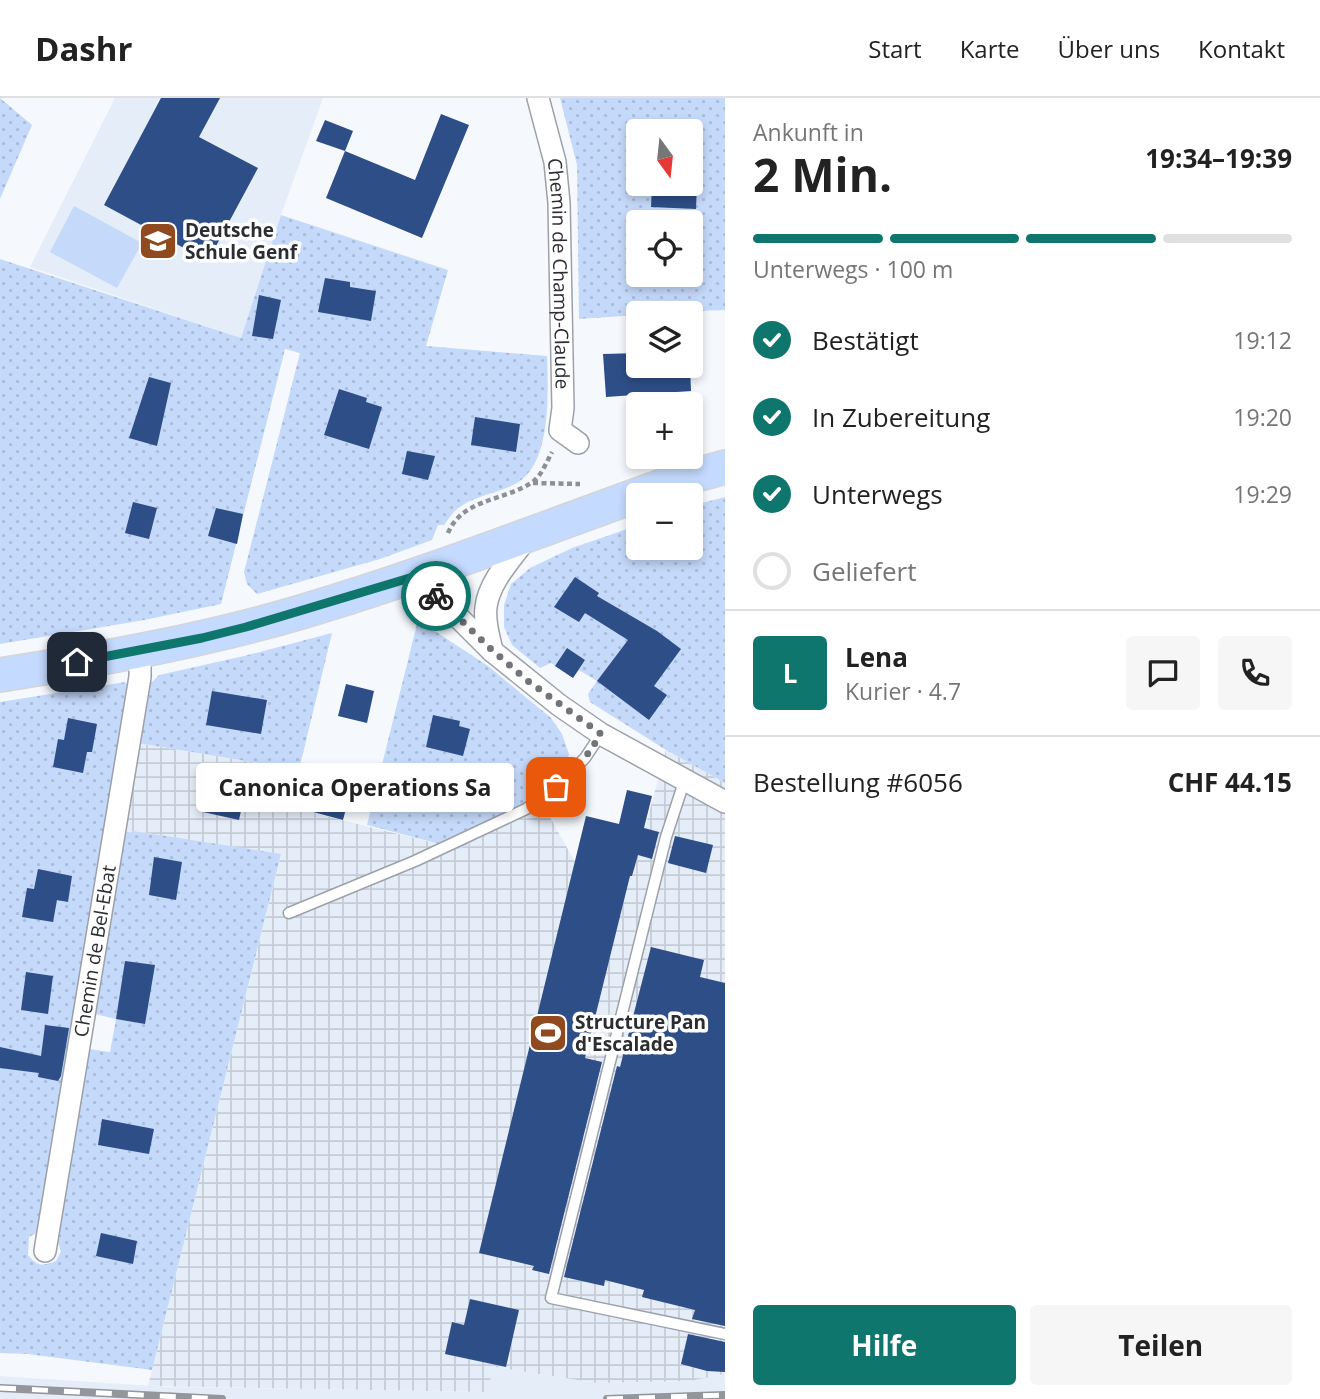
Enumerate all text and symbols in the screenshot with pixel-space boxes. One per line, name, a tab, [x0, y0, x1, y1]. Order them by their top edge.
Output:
text: Dashr	[35, 26, 132, 71]
text: Start	[868, 32, 922, 65]
text: Karte	[960, 32, 1020, 65]
text: Über uns	[1058, 32, 1160, 65]
text: Kontakt	[1198, 32, 1285, 65]
text: Ankunft in	[753, 116, 864, 148]
north arrow	[626, 119, 704, 196]
map controls	[626, 119, 703, 560]
text: 19:34–19:39	[1145, 140, 1292, 176]
text: 2 Min.	[753, 143, 892, 205]
street label: Chemin de Champ-Claude	[542, 157, 576, 389]
button: locate	[626, 210, 703, 287]
place label: Deutsche Schule Genf	[185, 217, 299, 265]
school or university icon: Deutsche Schule Genf	[137, 220, 179, 262]
text: Unterwegs · 100 m	[753, 253, 953, 285]
button: layers	[626, 301, 703, 378]
icon: check	[753, 321, 791, 359]
text: Bestätigt	[812, 322, 919, 358]
text: 19:12	[1233, 324, 1292, 356]
button: +	[626, 392, 703, 469]
icon: check	[753, 398, 791, 436]
text: In Zubereitung	[812, 399, 990, 435]
text: 19:20	[1233, 401, 1292, 433]
icon: check	[753, 475, 791, 513]
text: Unterwegs	[812, 476, 943, 512]
text: 19:29	[1233, 478, 1292, 510]
button: −	[626, 483, 703, 560]
text: Geliefert	[812, 553, 916, 589]
courier	[401, 561, 471, 631]
icon: bike	[417, 577, 455, 615]
pin	[47, 632, 107, 692]
button: chat	[1126, 636, 1200, 710]
button: phone	[1218, 636, 1292, 710]
text: Lena	[845, 639, 908, 675]
icon: home	[58, 643, 96, 681]
text: L	[783, 655, 797, 691]
text: Kurier · 4.7	[845, 675, 961, 707]
pin	[526, 757, 586, 817]
callout: Canonica Operations Sa	[196, 762, 514, 812]
text: Bestellung #6056	[753, 764, 963, 800]
text: CHF 44.15	[1168, 764, 1292, 800]
icon: bag	[537, 768, 575, 806]
text: Canonica Operations Sa	[219, 771, 491, 803]
street label: Chemin de Bel-Ebat	[68, 863, 122, 1039]
place label: Structure Pan d'Escalade	[575, 1009, 706, 1057]
sports icon: Structure Pan d'Escalade	[527, 1012, 569, 1054]
button: Hilfe	[753, 1305, 1016, 1385]
button: Teilen	[1030, 1305, 1292, 1385]

